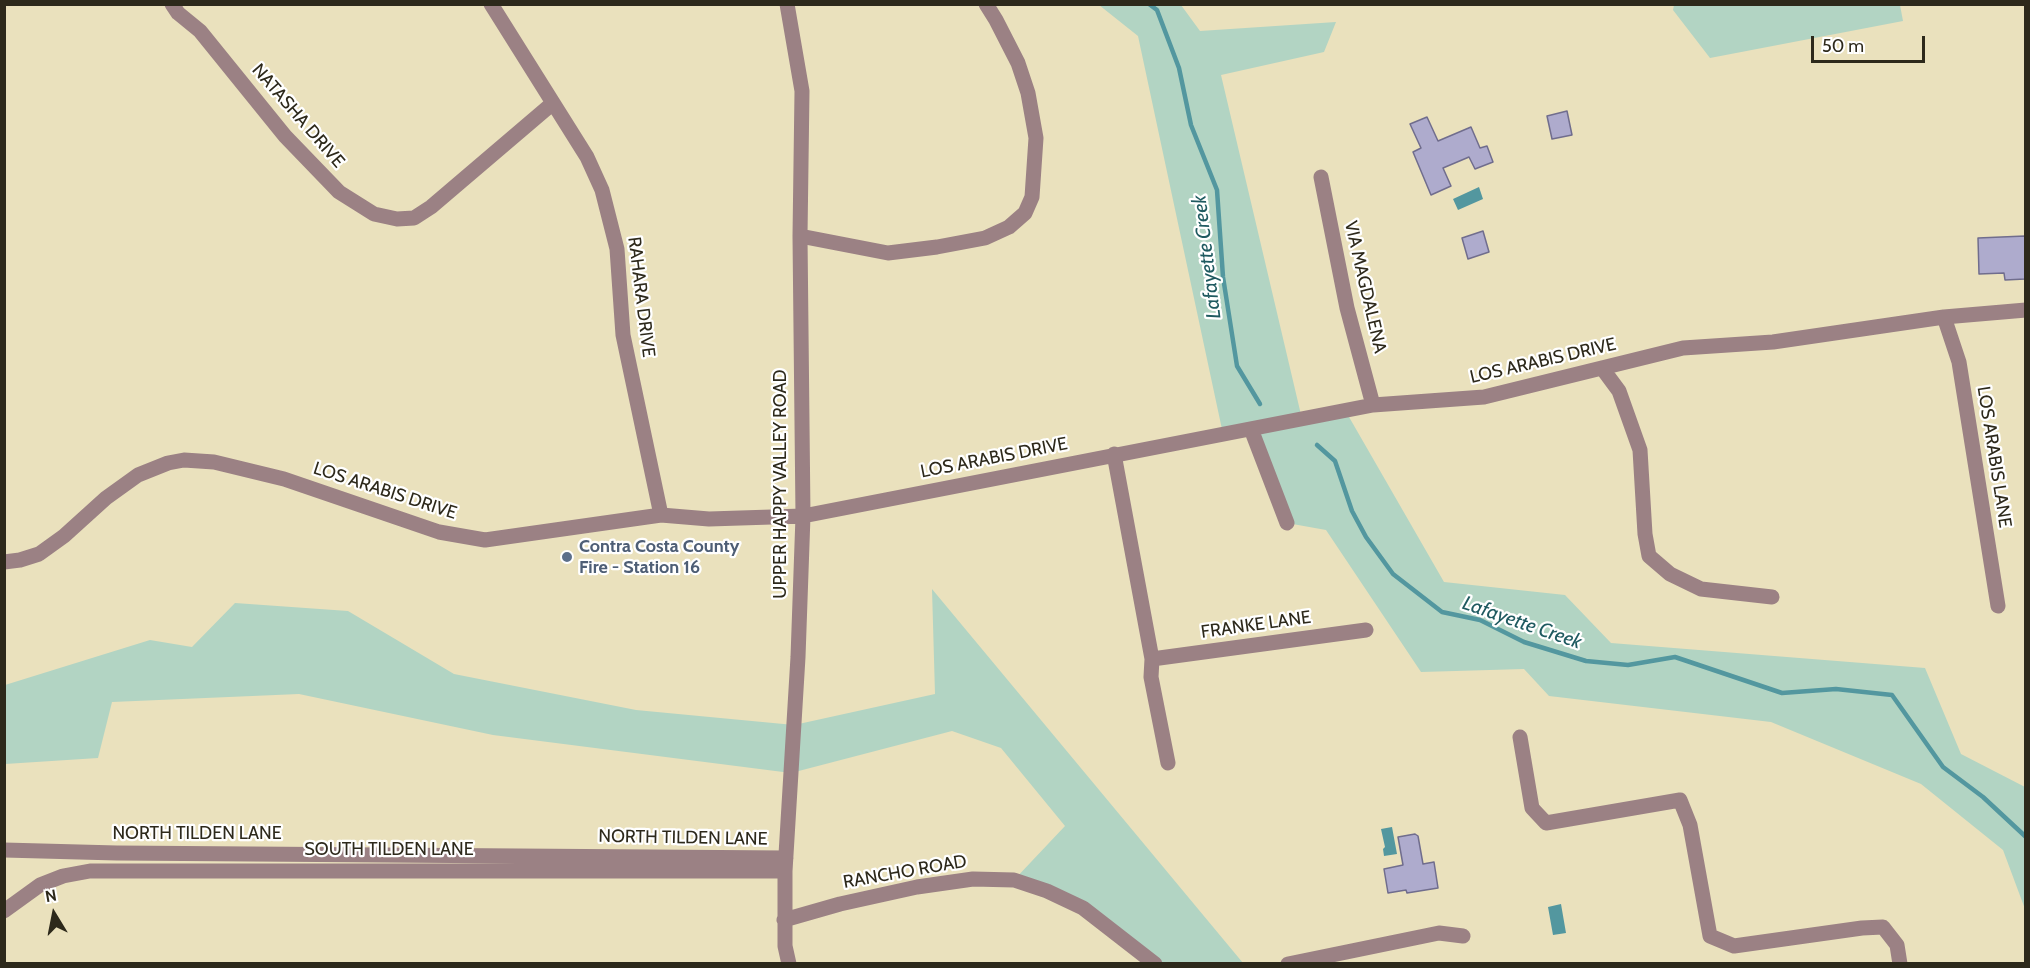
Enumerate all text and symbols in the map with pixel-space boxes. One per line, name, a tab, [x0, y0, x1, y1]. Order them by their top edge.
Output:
scale bar	[1814, 24, 1928, 62]
text: 50 m	[1822, 35, 1864, 57]
street label: NATASHA DRIVE	[247, 60, 349, 172]
water label: Lafayette Creek	[1188, 194, 1226, 320]
street label: VIA MAGDALENA	[1339, 219, 1391, 355]
street label: RAHARA DRIVE	[623, 236, 659, 358]
street label: LOS ARABIS DRIVE	[1468, 334, 1618, 388]
street label: UPPER HAPPY VALLEY ROAD	[770, 369, 792, 599]
street label: LOS ARABIS LANE	[1972, 385, 2016, 529]
street label: LOS ARABIS DRIVE	[919, 433, 1069, 483]
street label: LOS ARABIS DRIVE	[311, 458, 459, 524]
place label: Contra Costa County Fire - Station 16	[579, 536, 739, 578]
marker: Contra Costa County Fire - Station 16	[560, 550, 574, 564]
water label: Lafayette Creek	[1459, 591, 1585, 655]
street label: FRANKE LANE	[1200, 607, 1312, 643]
street label: NORTH TILDEN LANE	[112, 823, 282, 845]
street label: NORTH TILDEN LANE	[598, 826, 768, 850]
street label: SOUTH TILDEN LANE	[304, 839, 474, 861]
street label: RANCHO ROAD	[842, 851, 968, 893]
north arrow	[24, 884, 84, 944]
text: N	[44, 885, 58, 906]

